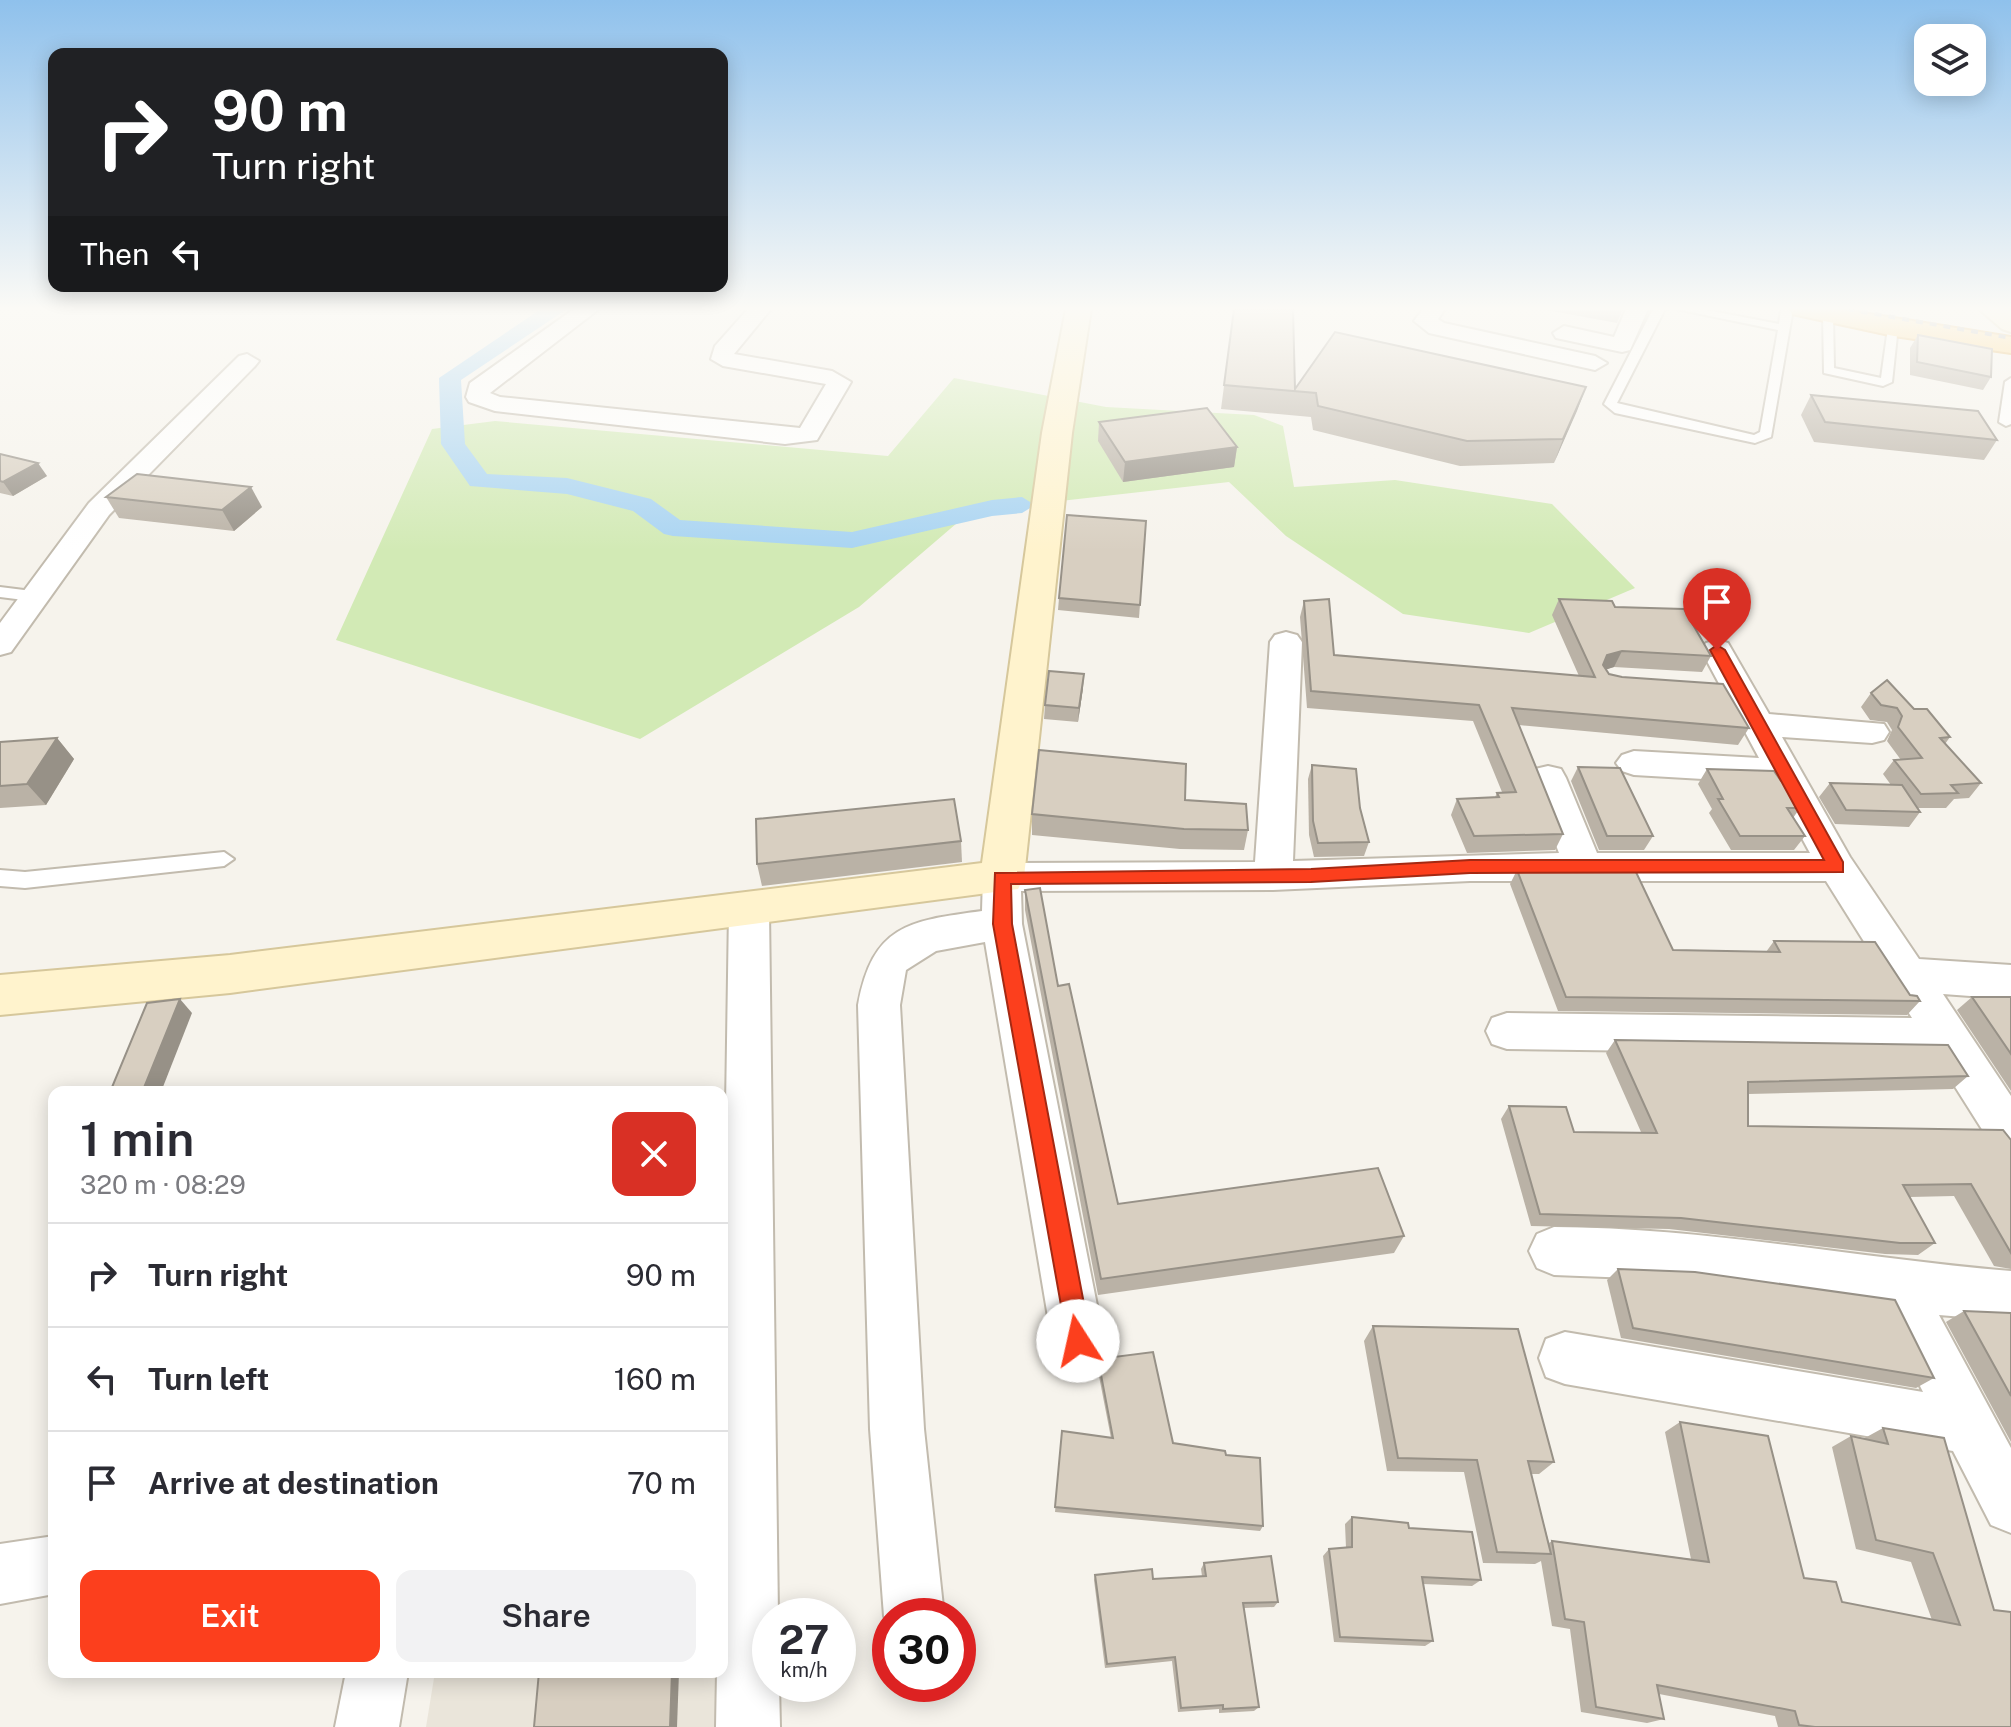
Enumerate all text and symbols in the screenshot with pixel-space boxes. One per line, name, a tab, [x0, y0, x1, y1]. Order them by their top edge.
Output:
map controls	[1914, 24, 1986, 96]
button: layers	[1914, 24, 1986, 96]
text: 90 m	[212, 78, 348, 144]
icon: right	[80, 80, 184, 184]
text: Turn right	[212, 145, 375, 187]
icon: left	[165, 232, 209, 276]
text: Then	[80, 236, 149, 272]
pin	[1683, 568, 1751, 650]
icon: arrive	[1695, 580, 1739, 624]
text: 1 min	[80, 1110, 194, 1167]
button: close	[612, 1112, 696, 1196]
text: 320 m · 08:29	[80, 1169, 246, 1200]
icon: right	[80, 1253, 124, 1297]
text: Turn right	[148, 1257, 288, 1293]
text: 90 m	[626, 1257, 696, 1293]
position arrow	[1036, 1299, 1120, 1383]
icon: left	[80, 1357, 124, 1401]
text: Turn left	[148, 1361, 269, 1397]
text: 160 m	[614, 1361, 696, 1397]
icon: arrive	[80, 1461, 124, 1505]
text: Arrive at destination	[148, 1465, 439, 1501]
text: 70 m	[627, 1465, 696, 1501]
button: Exit	[80, 1570, 380, 1662]
button: Share	[396, 1570, 696, 1662]
speed limit sign: 30	[872, 1598, 976, 1702]
text: 27	[779, 1616, 829, 1663]
text: km/h	[780, 1658, 828, 1682]

